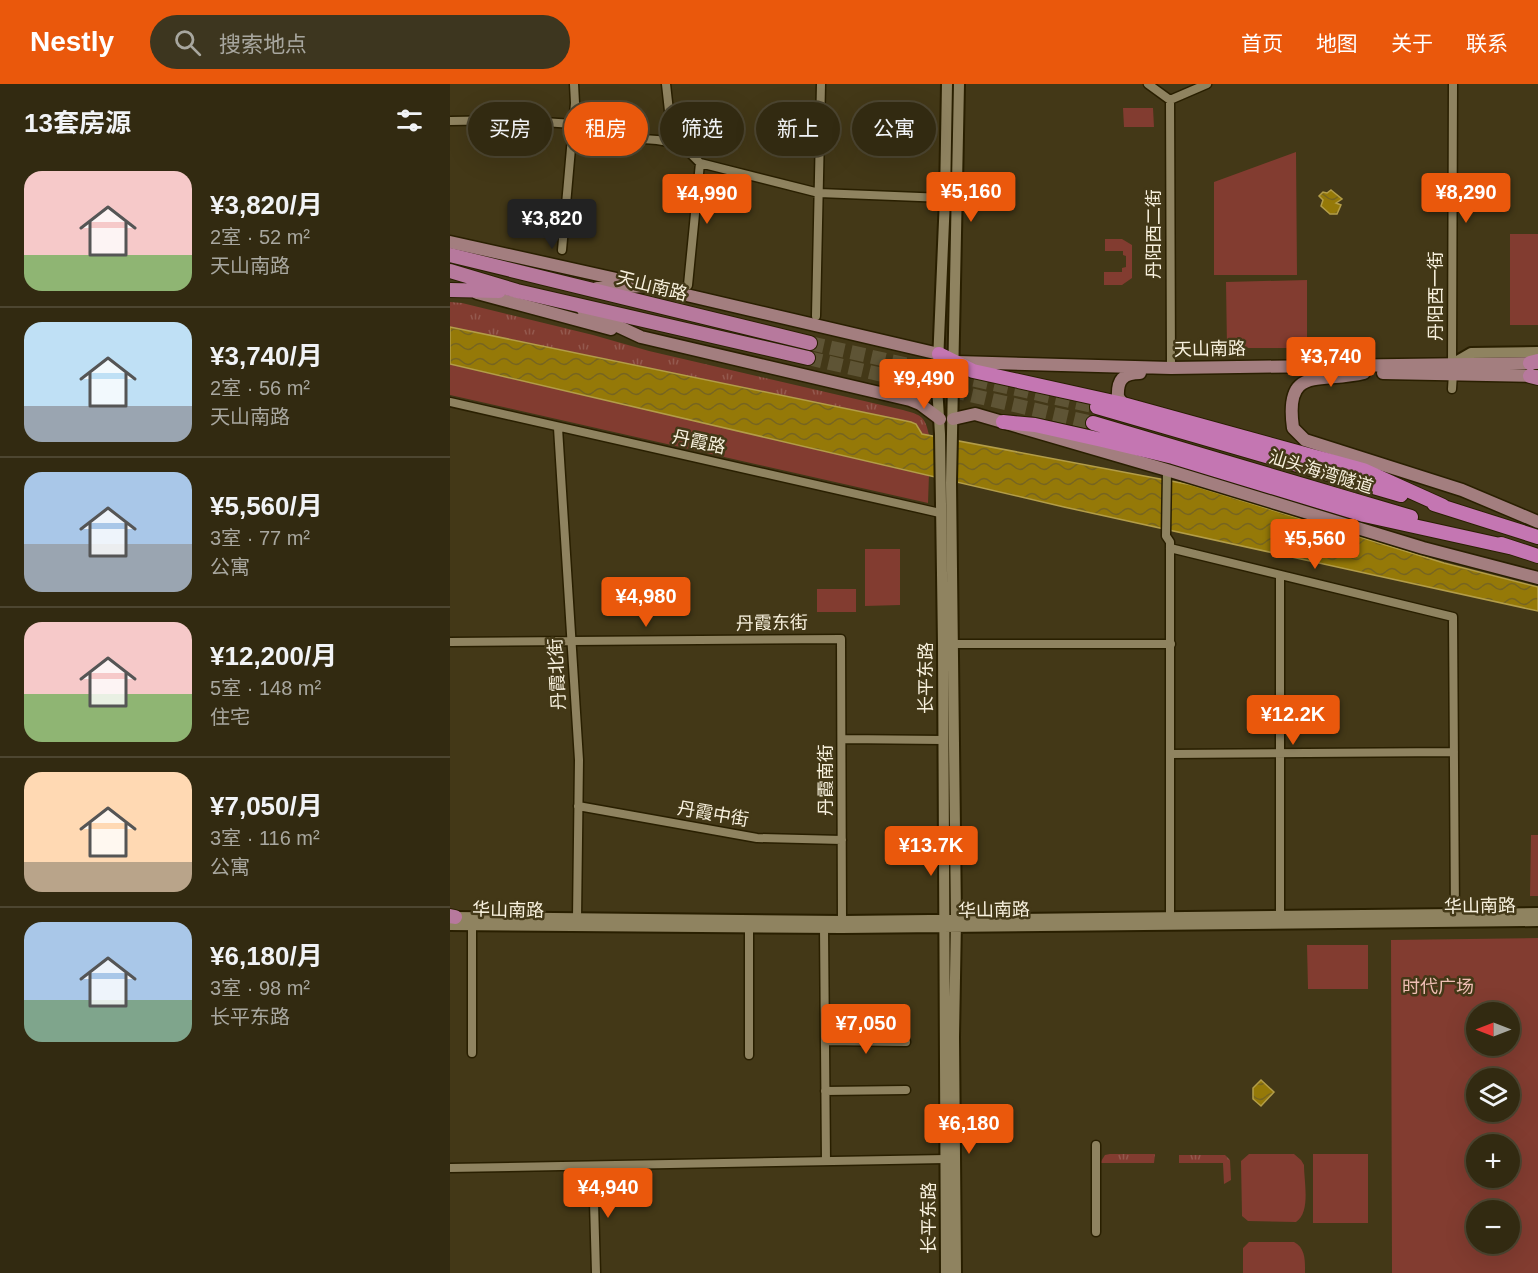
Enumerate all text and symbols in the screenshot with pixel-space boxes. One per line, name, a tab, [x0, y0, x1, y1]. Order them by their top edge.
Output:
search box	[150, 15, 570, 69]
text: Nestly	[30, 26, 114, 57]
icon: search	[171, 26, 204, 59]
text: 搜索地点	[219, 32, 307, 57]
text: 首页	[1241, 32, 1283, 55]
text: 地图	[1316, 32, 1358, 55]
text: 关于	[1391, 32, 1433, 55]
text: 联系	[1466, 32, 1508, 55]
chip: 买房	[468, 102, 552, 156]
chip: 租房	[564, 102, 648, 156]
chip: 筛选	[660, 102, 744, 156]
chip: 新上	[756, 102, 840, 156]
chip: 公寓	[852, 102, 936, 156]
icon: filters	[393, 104, 426, 137]
text: 13套房源	[24, 108, 131, 138]
pin: ¥5,160	[922, 172, 1020, 223]
pin: ¥8,290	[1417, 173, 1515, 224]
pin: ¥4,990	[658, 174, 756, 225]
text: ¥5,160	[940, 180, 1002, 202]
text: ¥8,290	[1435, 181, 1497, 203]
text: ¥4,990	[676, 182, 738, 204]
street label: 丹阳西二街	[1144, 189, 1164, 279]
text: ¥3,820/月	[210, 190, 323, 220]
icon: home	[72, 195, 144, 267]
pin: ¥3,820	[503, 199, 601, 250]
text: ¥3,820	[521, 207, 583, 229]
text: 2室 · 52 m²	[210, 226, 310, 248]
street label: 丹阳西一街	[1426, 251, 1446, 341]
text: 天山南路	[210, 255, 290, 277]
street label: 天山南路	[615, 268, 689, 304]
pin: ¥3,740	[1282, 337, 1380, 388]
street label: 天山南路	[1174, 338, 1246, 360]
text: ¥3,740/月	[210, 341, 323, 371]
text: ¥3,740	[1300, 345, 1362, 367]
icon: home	[72, 346, 144, 418]
pin: ¥9,490	[875, 359, 973, 410]
text: ¥9,490	[893, 367, 955, 389]
text: 2室 · 56 m²	[210, 377, 310, 399]
text: 天山南路	[210, 406, 290, 428]
street label: 丹霞路	[671, 427, 727, 457]
street label: 汕头海湾隧道	[1266, 447, 1376, 497]
text: ¥5,560/月	[210, 491, 323, 521]
icon: home	[72, 496, 144, 568]
pin: ¥5,560	[1266, 519, 1364, 570]
text: 3室 · 77 m²	[210, 527, 310, 549]
text: ¥5,560	[1284, 527, 1346, 549]
text: 公寓	[210, 556, 250, 578]
pin: ¥4,980	[597, 577, 695, 628]
text: ¥4,980	[615, 585, 677, 607]
street label: 丹霞东街	[736, 612, 808, 634]
street label: 丹霞北街	[545, 638, 569, 710]
text: ¥12,200/月	[210, 641, 337, 671]
street label: 长平东路	[916, 642, 936, 714]
icon: home	[72, 646, 144, 718]
text: 5室 · 148 m²	[210, 677, 321, 699]
pin: ¥12.2K	[1244, 695, 1342, 746]
text: ¥12.2K	[1261, 703, 1325, 725]
text: 住宅	[210, 706, 250, 728]
street label: 丹霞南街	[816, 744, 836, 816]
text: ¥7,050/月	[210, 791, 323, 821]
icon: home	[72, 796, 144, 868]
street label: 丹霞中街	[676, 798, 750, 830]
pin: ¥13.7K	[882, 826, 980, 877]
text: 3室 · 116 m²	[210, 827, 320, 849]
text: ¥13.7K	[899, 834, 963, 856]
text: 公寓	[210, 856, 250, 878]
street label: 华山南路	[1444, 895, 1516, 917]
street label: 华山南路	[472, 899, 544, 921]
street label: 华山南路	[958, 899, 1030, 921]
text: ¥6,180/月	[210, 941, 323, 971]
icon: home	[72, 946, 144, 1018]
text: 3室 · 98 m²	[210, 977, 310, 999]
park label: 时代广场	[1402, 977, 1474, 997]
north arrow	[1466, 1002, 1520, 1056]
map controls	[1466, 1002, 1520, 1254]
pin: ¥7,050	[817, 1004, 915, 1055]
text: 长平东路	[210, 1006, 290, 1028]
text: ¥7,050	[835, 1012, 897, 1034]
button: layers	[1466, 1068, 1520, 1122]
pin: ¥6,180	[920, 1104, 1018, 1155]
text: ¥6,180	[938, 1112, 1000, 1134]
button: +	[1466, 1134, 1520, 1188]
pin: ¥4,940	[559, 1168, 657, 1219]
text: ¥4,940	[577, 1176, 639, 1198]
street label: 长平东路	[919, 1182, 939, 1254]
button: −	[1466, 1200, 1520, 1254]

